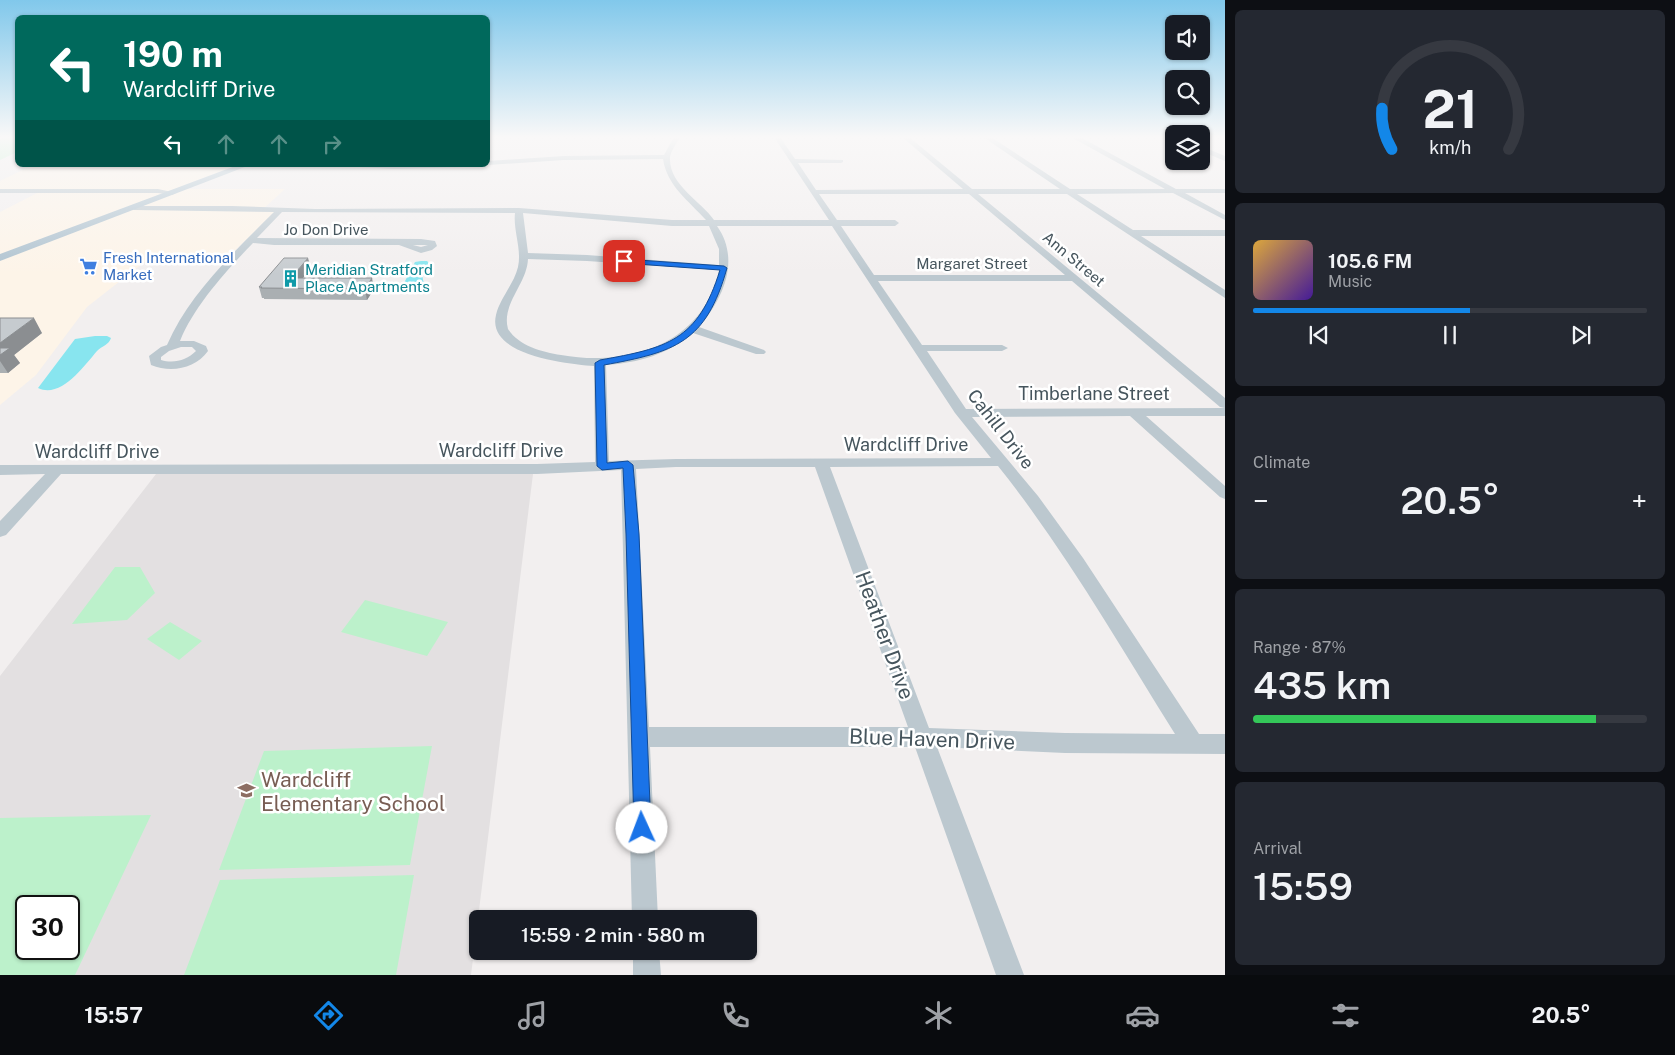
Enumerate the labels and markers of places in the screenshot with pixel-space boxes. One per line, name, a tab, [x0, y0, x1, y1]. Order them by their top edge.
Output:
pin	[603, 240, 645, 282]
place label: Fresh International Market	[103, 249, 235, 283]
supermarket icon: Fresh International Market	[79, 256, 99, 276]
place label: Meridian Stratford Place Apartments	[305, 261, 433, 295]
building icon: Meridian Stratford Place Apartments	[281, 268, 301, 288]
place label: Wardcliff Elementary School	[261, 767, 445, 816]
school or university icon: Wardcliff Elementary School	[237, 781, 257, 801]

